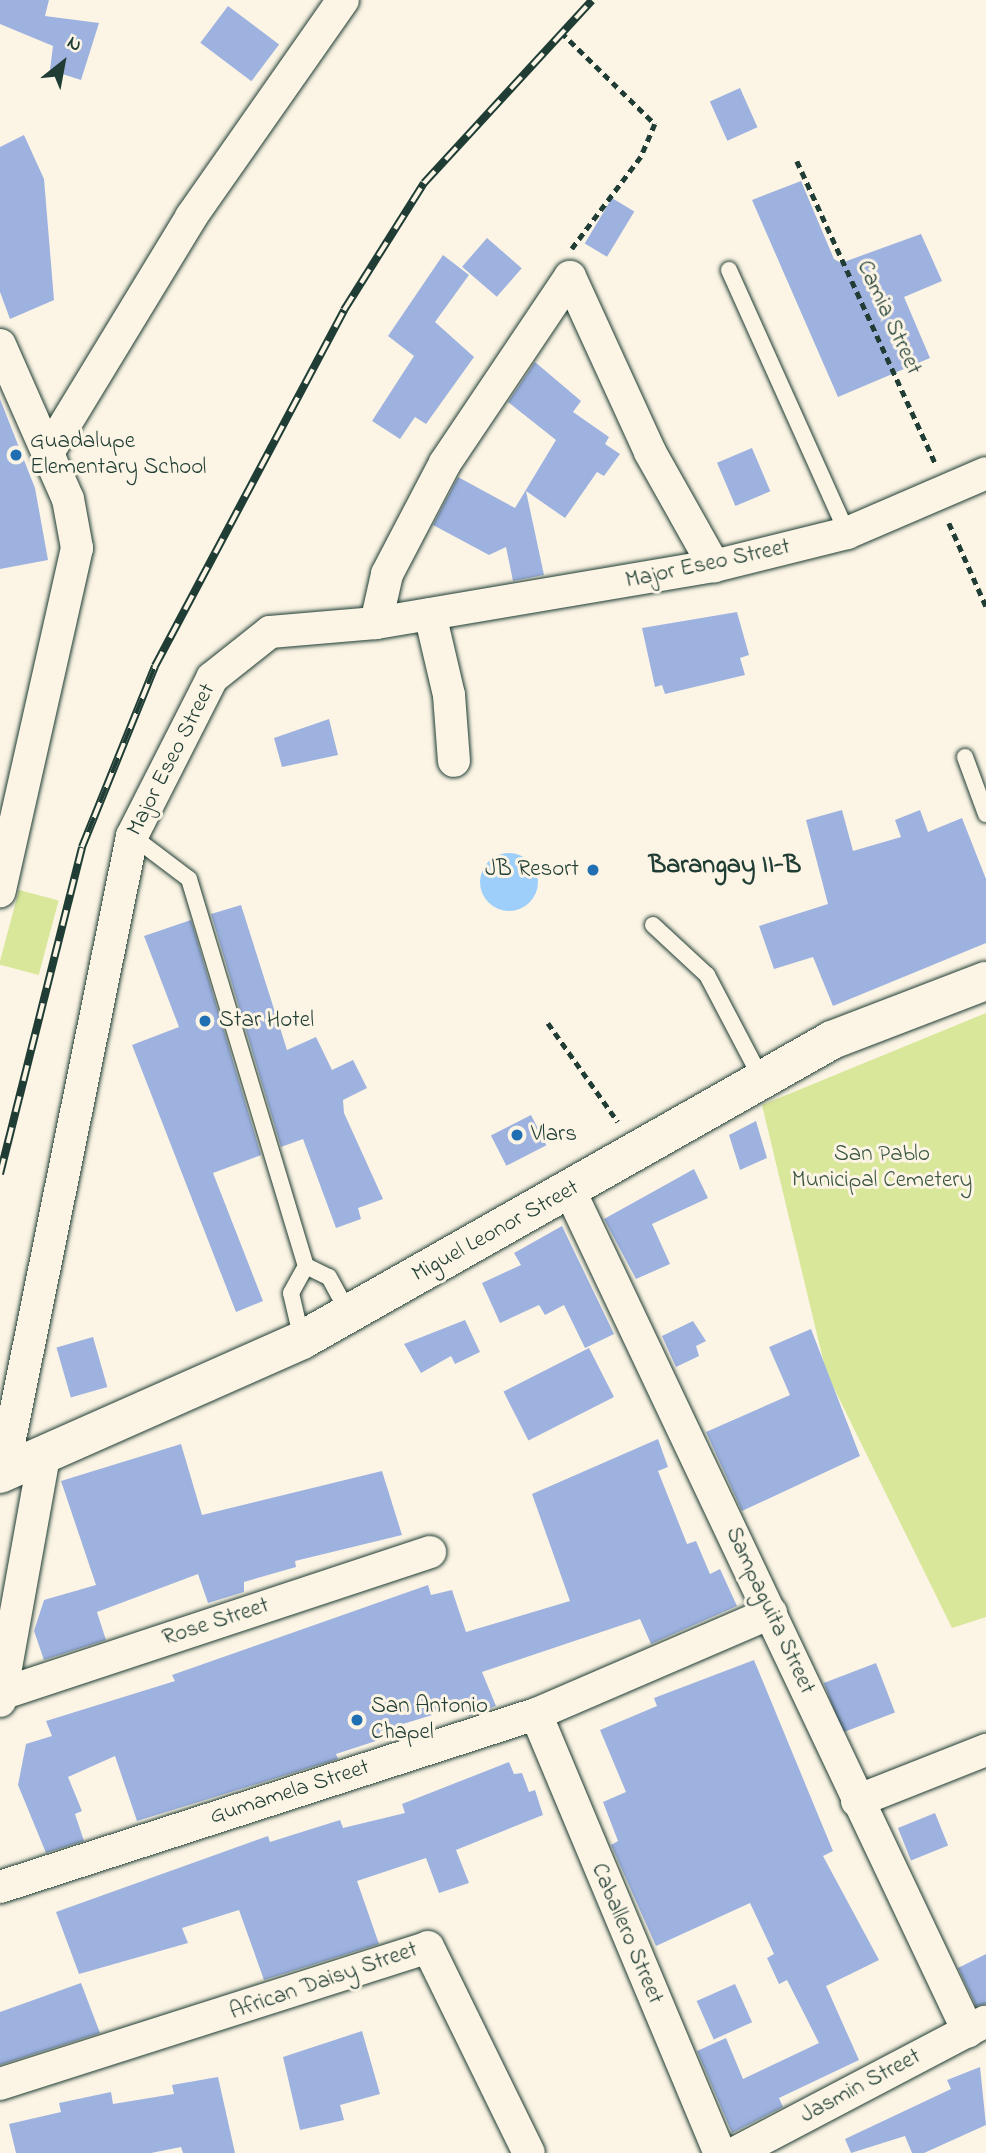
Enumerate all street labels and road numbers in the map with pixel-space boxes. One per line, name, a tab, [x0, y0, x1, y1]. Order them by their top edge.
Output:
street label: Camia Street	[849, 256, 927, 380]
street label: Major Eseo Street	[623, 534, 793, 596]
street label: Major Eseo Street	[122, 679, 222, 841]
street label: Miguel Leonor Street	[408, 1175, 584, 1289]
street label: Sampaguita Street	[718, 1523, 820, 1699]
street label: Rose Street	[159, 1593, 273, 1653]
street label: Gumamela Street	[207, 1754, 373, 1832]
street label: Caballero Street	[584, 1859, 668, 2009]
street label: African Daisy Street	[226, 1937, 422, 2027]
street label: Jasmin Street	[796, 2044, 926, 2130]

